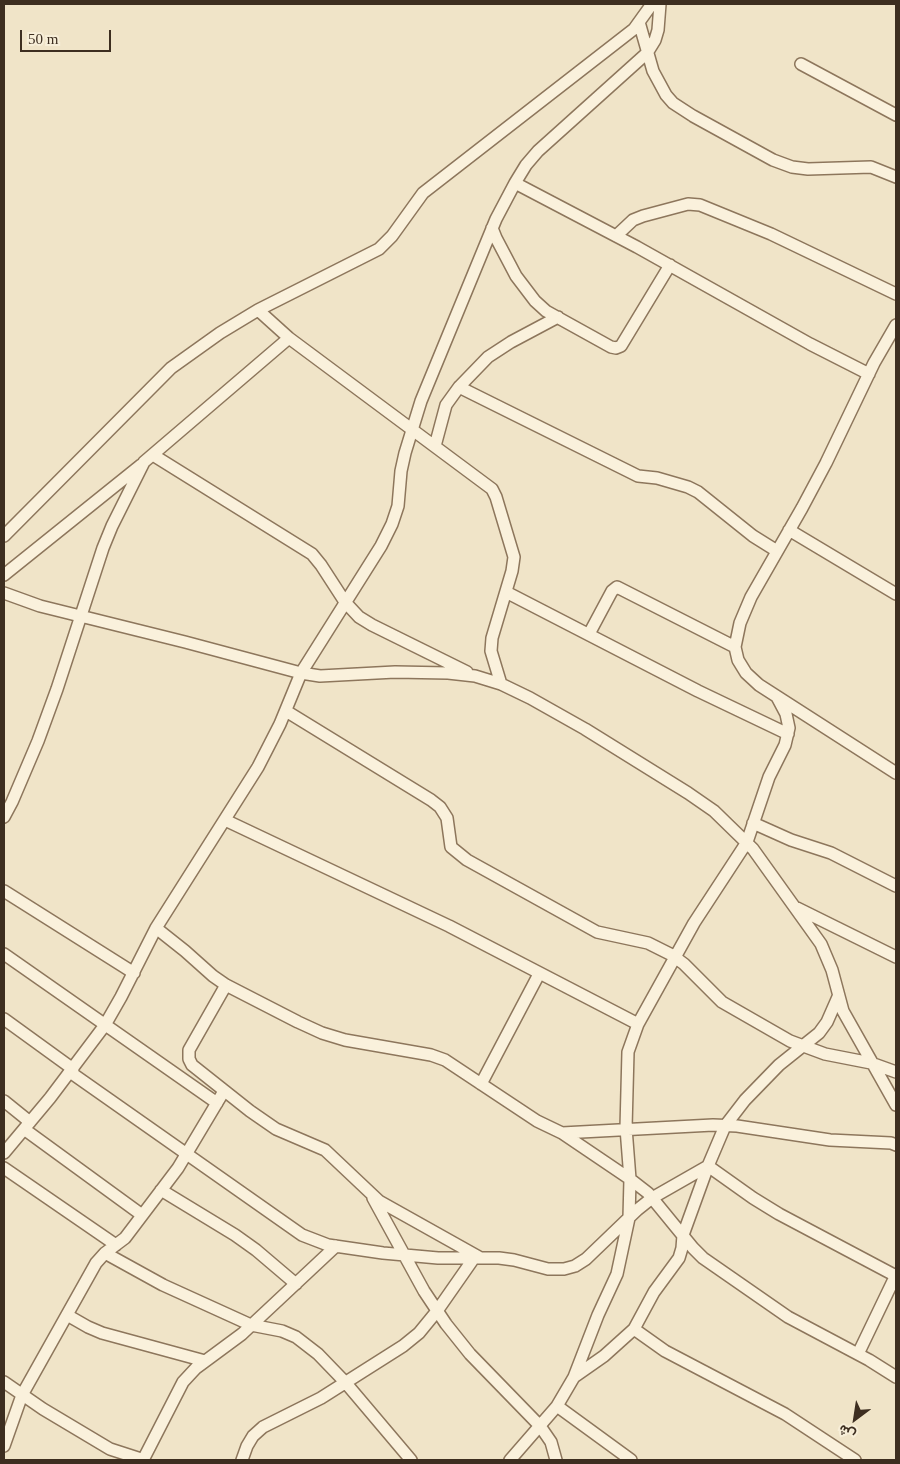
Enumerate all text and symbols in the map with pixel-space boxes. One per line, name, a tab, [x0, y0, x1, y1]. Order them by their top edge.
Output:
scale bar	[22, 20, 114, 52]
text: 50 m	[28, 31, 58, 47]
north arrow	[830, 1394, 880, 1444]
text: ش	[836, 1422, 858, 1443]

